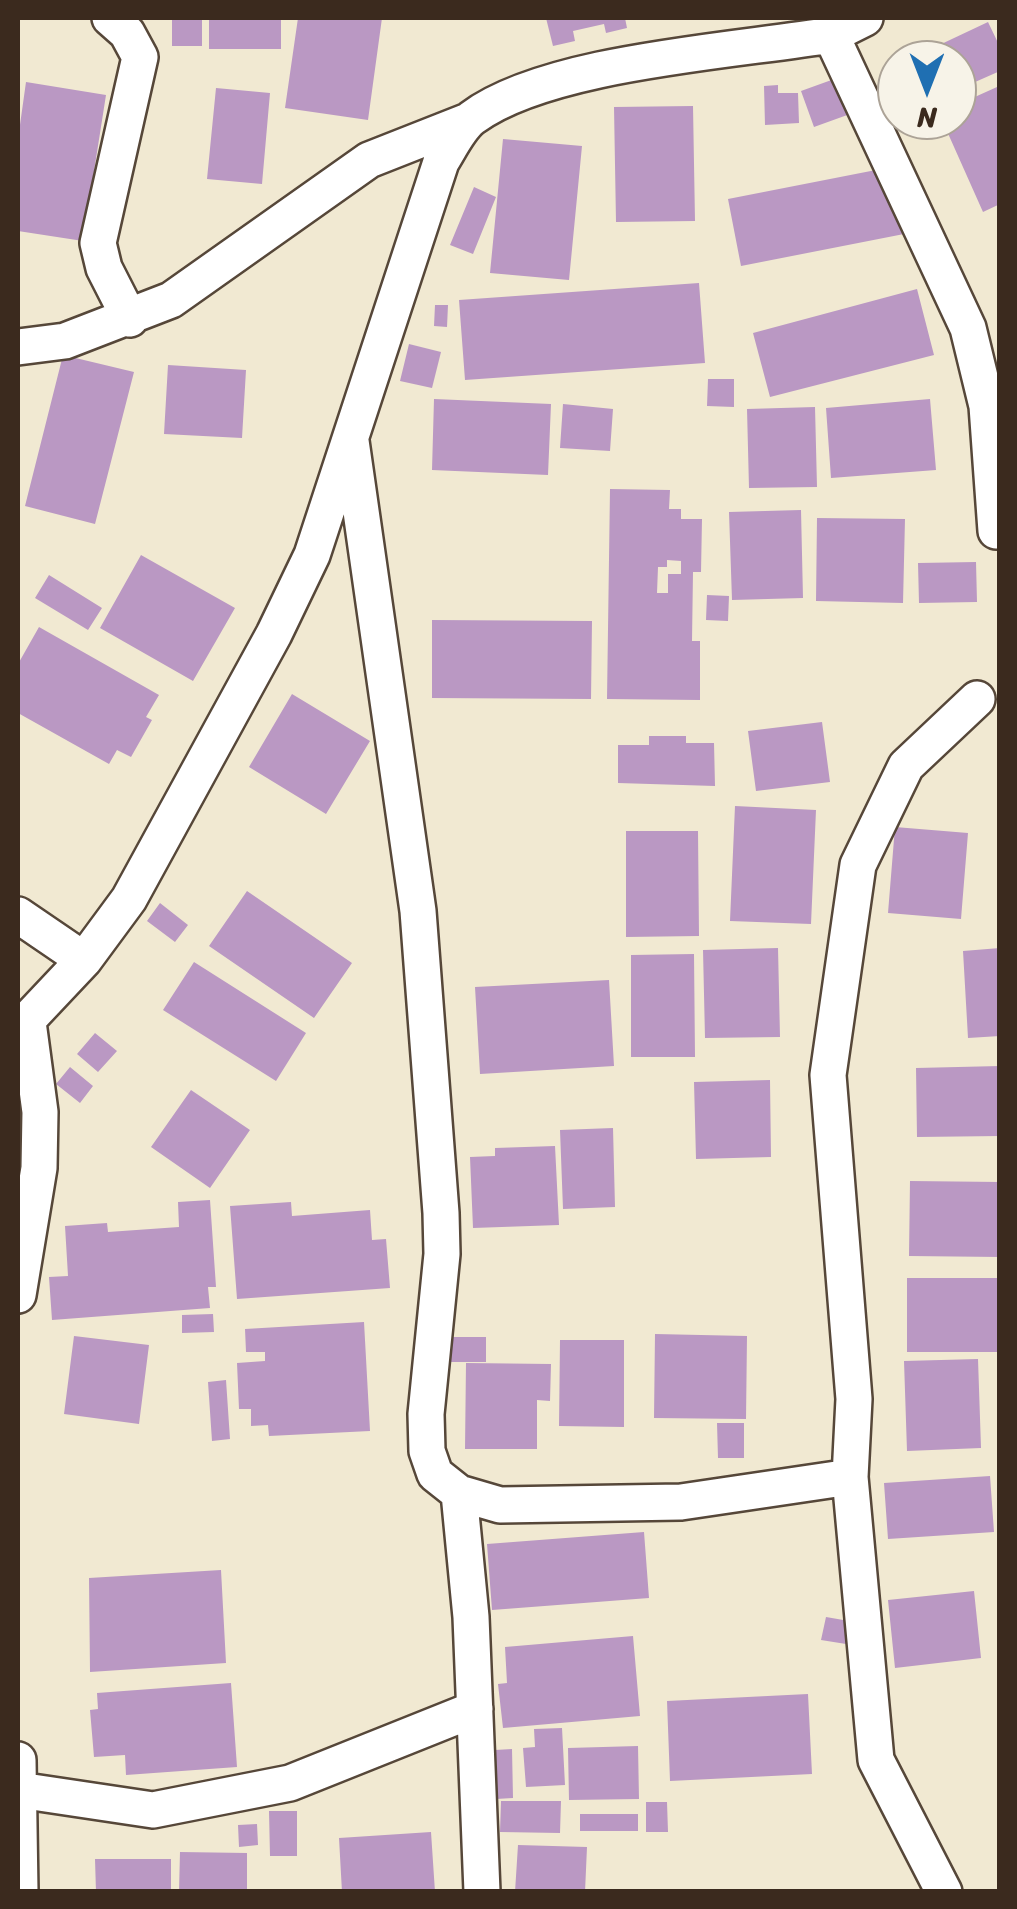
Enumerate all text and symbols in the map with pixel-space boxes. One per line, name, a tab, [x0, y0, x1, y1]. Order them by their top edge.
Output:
north arrow	[877, 40, 977, 140]
text: N	[917, 94, 937, 143]

